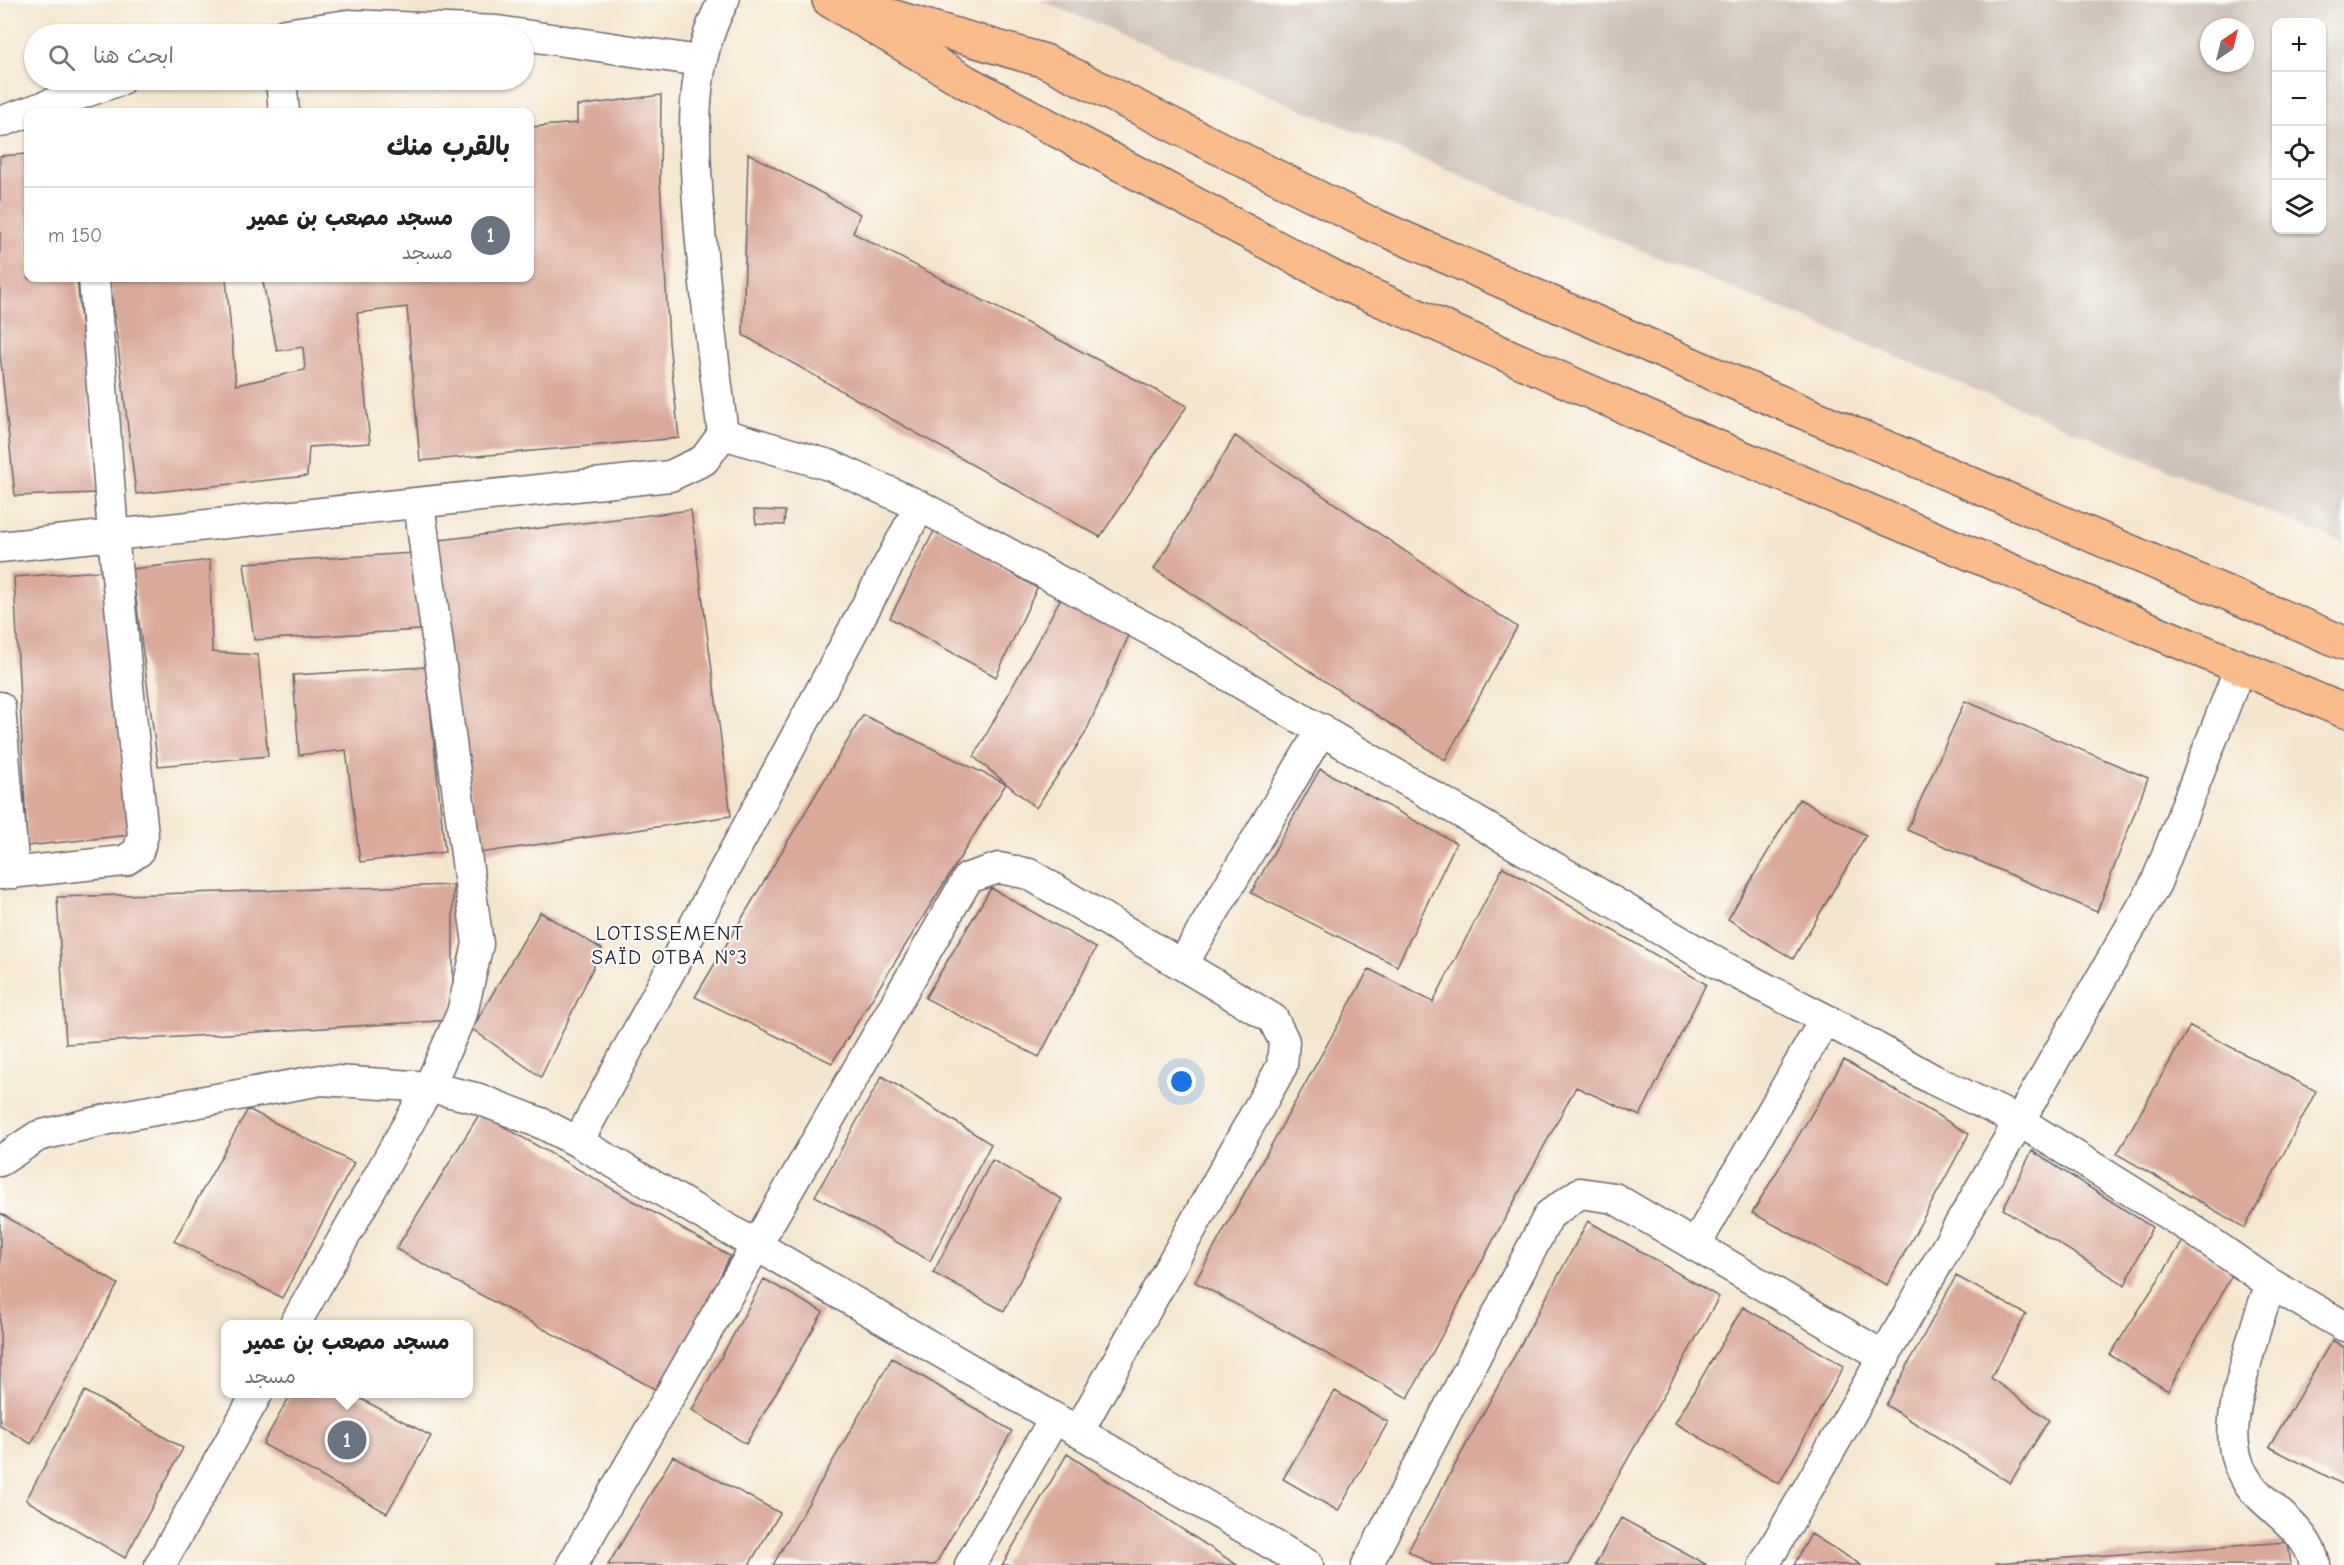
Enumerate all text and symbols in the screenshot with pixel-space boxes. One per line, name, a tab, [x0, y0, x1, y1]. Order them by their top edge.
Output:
north arrow	[2200, 18, 2254, 72]
map controls	[2272, 18, 2326, 234]
button: +	[2272, 18, 2326, 72]
search box	[24, 24, 534, 90]
icon: search	[45, 41, 78, 74]
text: ابحث هنا	[93, 43, 174, 69]
button: −	[2272, 72, 2326, 126]
button: locate	[2272, 126, 2326, 180]
text: بالقرب منك	[387, 132, 510, 162]
button: layers	[2272, 180, 2326, 234]
text: مسجد مصعب بن عمير	[248, 205, 453, 231]
text: 150 m	[48, 224, 102, 247]
text: 1	[487, 224, 494, 247]
text: مسجد	[402, 241, 453, 264]
district label: LOTISSEMENT SAÏD OTBA N°3	[591, 921, 749, 969]
your location	[1167, 1067, 1196, 1096]
popup	[221, 1320, 473, 1398]
text: مسجد مصعب بن عمير	[244, 1329, 450, 1355]
text: مسجد	[244, 1365, 296, 1388]
pin: 1	[328, 1418, 366, 1462]

